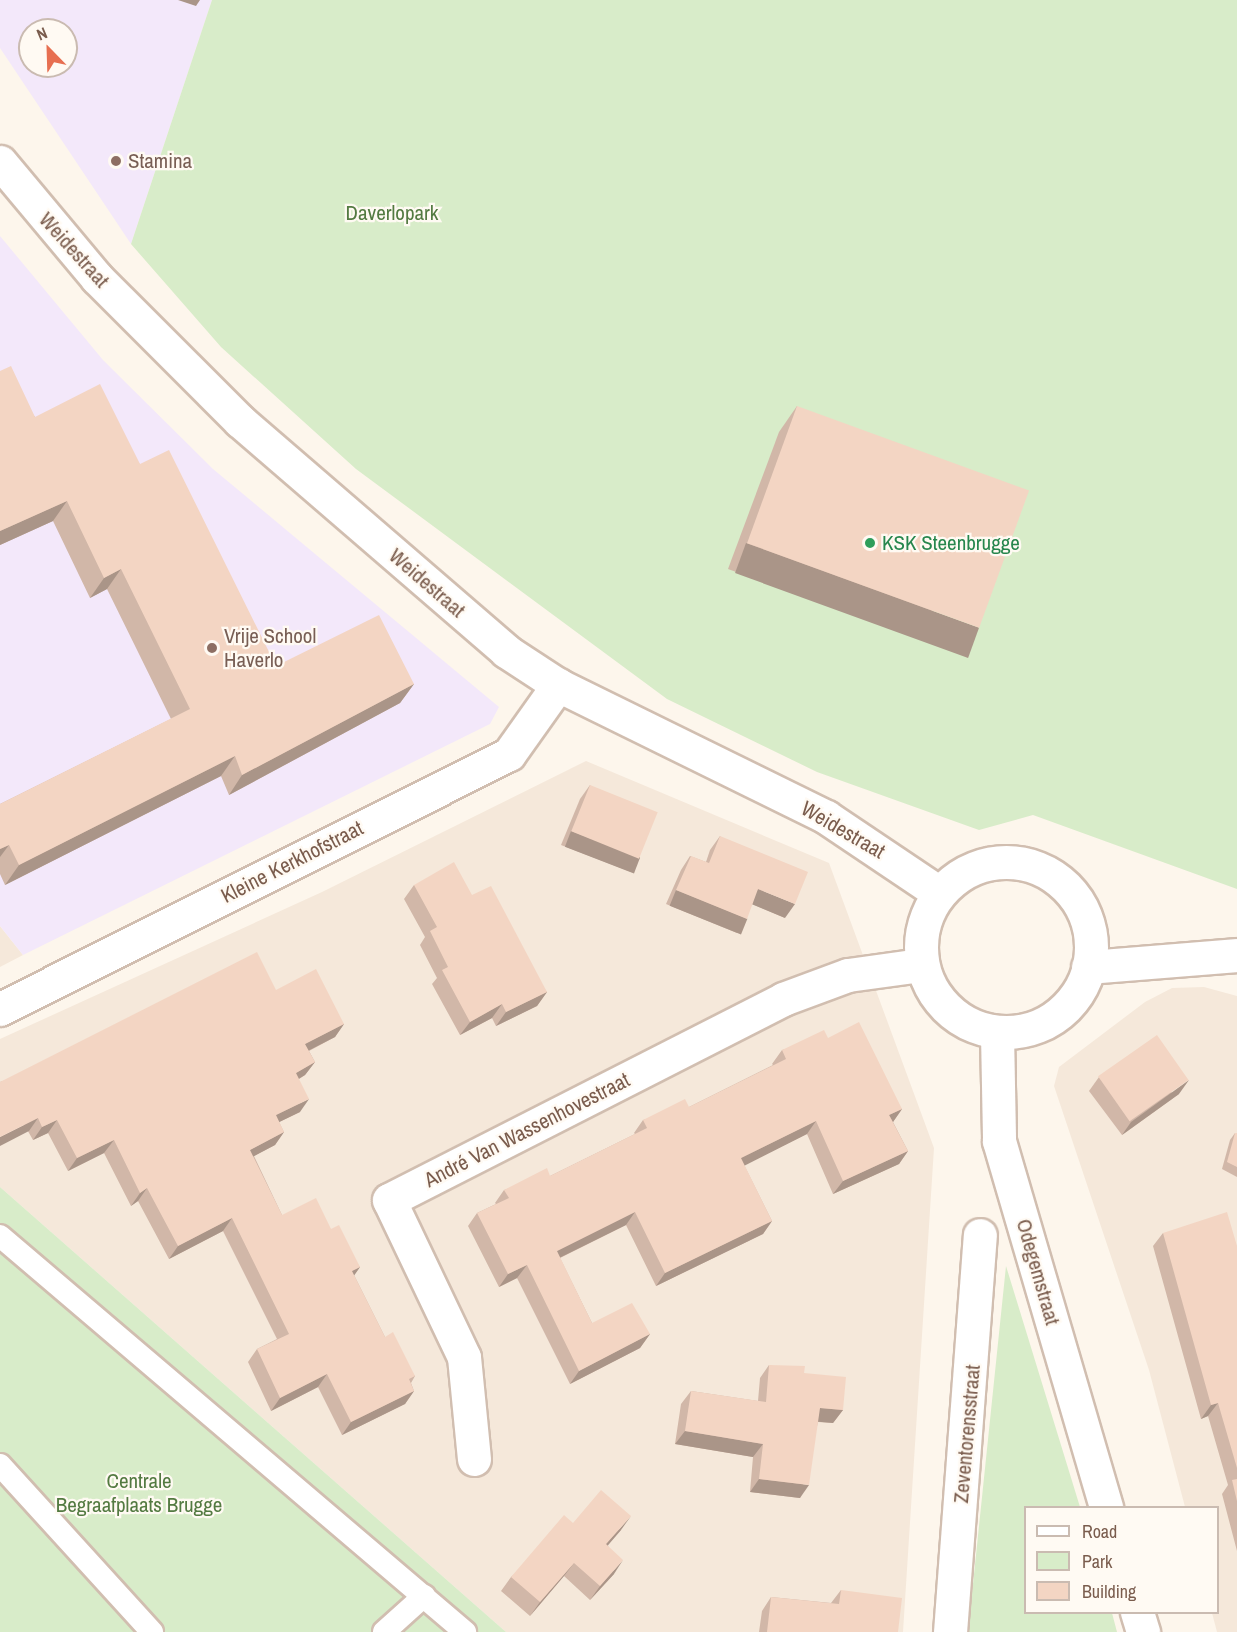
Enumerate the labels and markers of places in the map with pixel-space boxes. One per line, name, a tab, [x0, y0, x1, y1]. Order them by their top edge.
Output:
place label: Stamina	[128, 148, 192, 174]
marker: Stamina	[109, 154, 123, 168]
place label: KSK Steenbrugge	[882, 530, 1020, 556]
marker: KSK Steenbrugge	[863, 536, 877, 550]
place label: Vrije School Haverlo	[224, 623, 316, 673]
marker: Vrije School Haverlo	[205, 641, 219, 655]

